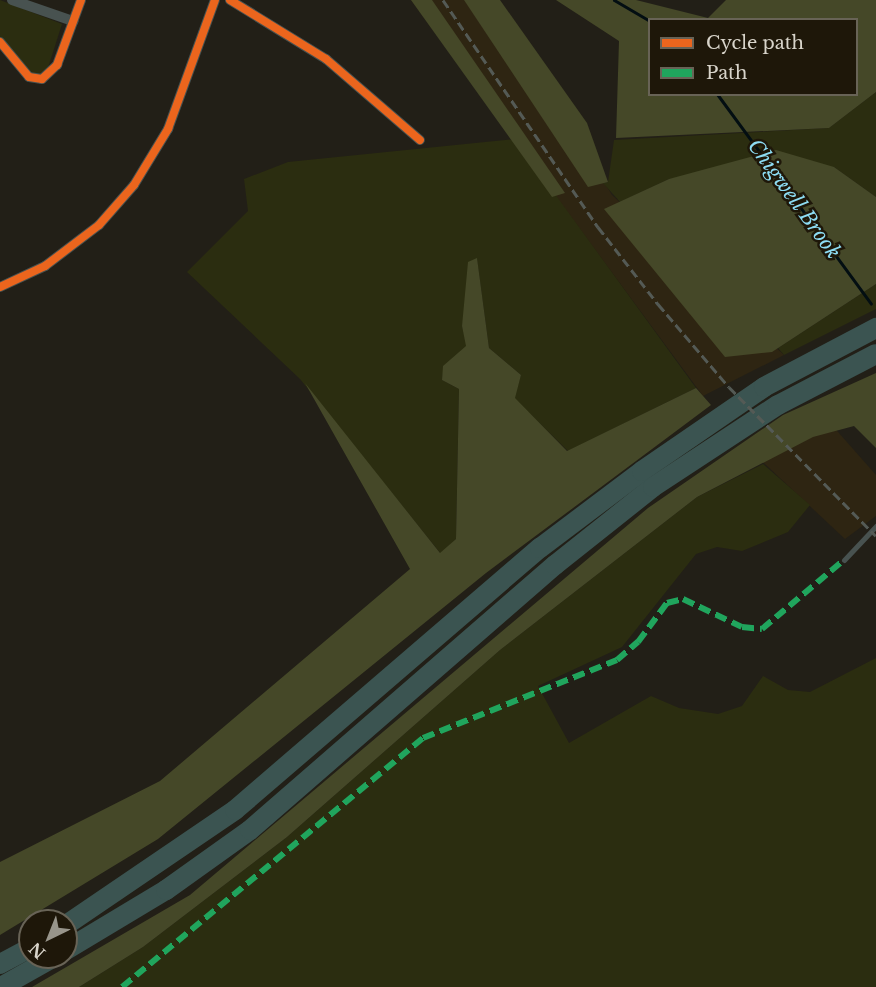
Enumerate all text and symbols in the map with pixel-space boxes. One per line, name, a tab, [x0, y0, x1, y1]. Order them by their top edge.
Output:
legend	[648, 18, 858, 96]
text: Cycle path	[706, 32, 804, 54]
text: Path	[706, 62, 747, 84]
water label: Chigwell Brook	[742, 134, 846, 264]
north arrow	[18, 909, 78, 969]
text: N	[25, 938, 49, 963]

